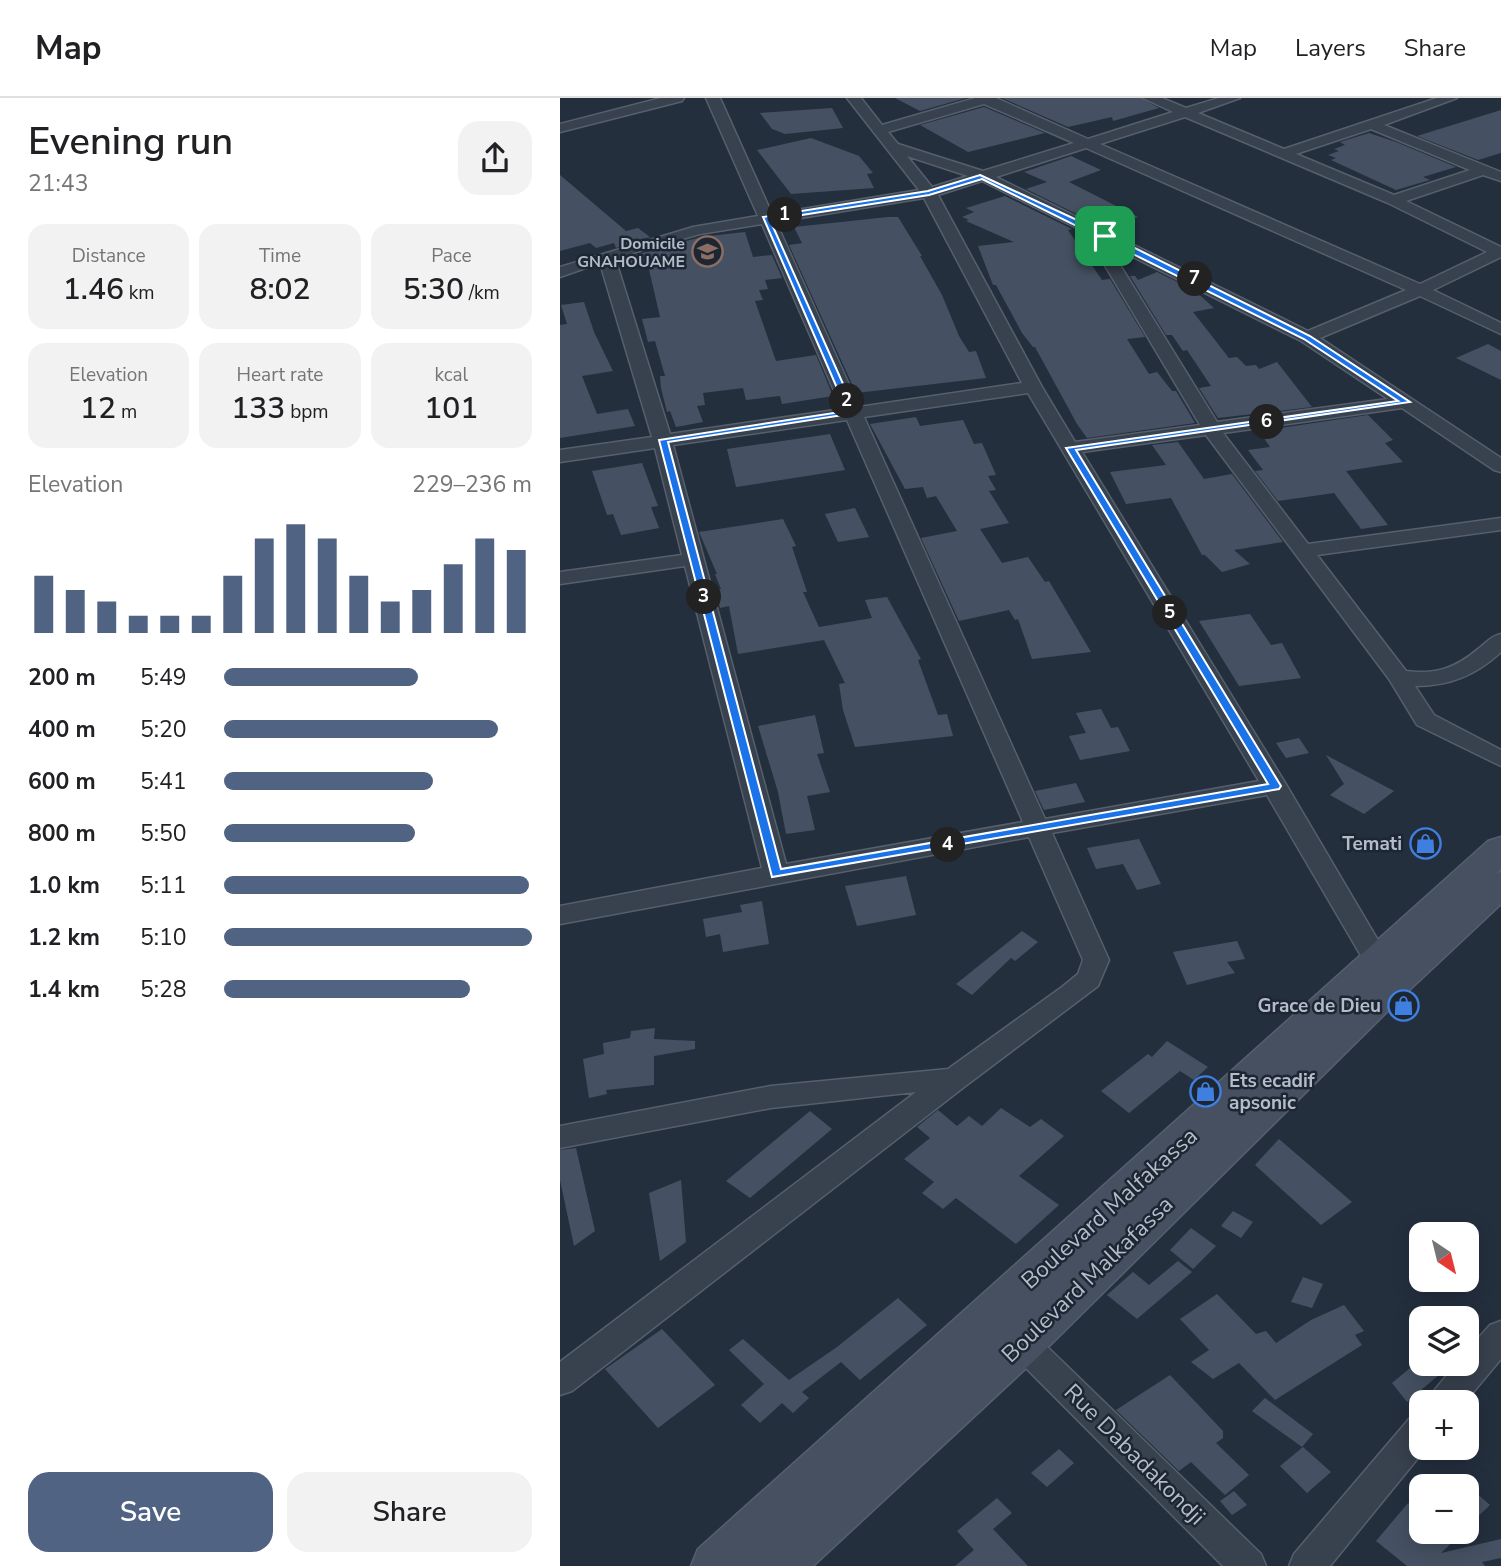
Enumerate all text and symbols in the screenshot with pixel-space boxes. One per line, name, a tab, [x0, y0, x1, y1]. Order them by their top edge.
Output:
text: Map	[35, 26, 102, 71]
text: Map	[1210, 32, 1257, 64]
text: Layers	[1295, 32, 1366, 64]
text: Share	[1404, 32, 1466, 64]
text: Evening run	[28, 116, 233, 167]
button: share	[458, 121, 532, 195]
text: 21:43	[28, 168, 88, 199]
pin: 1	[768, 198, 803, 232]
text: 1	[779, 201, 790, 227]
pin	[1075, 206, 1135, 266]
icon: arrive	[1086, 217, 1124, 255]
place label: Domicile GNAHOUAME	[577, 233, 685, 273]
school or university icon: Domicile GNAHOUAME	[691, 235, 725, 269]
text: Distance	[72, 243, 146, 269]
text: Time	[259, 243, 301, 269]
text: Pace	[431, 243, 472, 269]
pin: 7	[1178, 262, 1212, 296]
text: 7	[1189, 265, 1200, 291]
text: 1.46	[63, 269, 124, 310]
text: 8:02	[249, 269, 311, 310]
text: 5:30	[403, 269, 464, 310]
text: km	[124, 280, 155, 306]
text: /km	[464, 280, 500, 306]
text: Elevation	[69, 362, 148, 388]
text: Heart rate	[237, 362, 323, 388]
text: kcal	[434, 362, 468, 388]
pin: 2	[830, 384, 864, 418]
text: 2	[841, 387, 852, 413]
text: 12	[80, 388, 116, 429]
text: 133	[231, 388, 285, 429]
text: 101	[424, 388, 478, 429]
text: m	[116, 399, 137, 425]
text: bpm	[285, 399, 329, 425]
pin: 6	[1250, 404, 1284, 440]
text: 6	[1261, 408, 1272, 434]
text: Elevation	[28, 469, 123, 500]
text: 229–236 m	[412, 469, 532, 500]
pin: 3	[687, 580, 722, 614]
text: 3	[698, 583, 709, 609]
pin: 5	[1152, 596, 1188, 630]
text: 5	[1164, 599, 1175, 625]
text: 200 m	[28, 662, 96, 693]
text: 5:49	[140, 662, 187, 693]
text: 400 m	[28, 714, 96, 745]
text: 5:20	[140, 714, 187, 745]
text: 600 m	[28, 766, 96, 797]
text: 5:41	[140, 766, 187, 797]
text: 800 m	[28, 818, 96, 849]
text: 5:50	[140, 818, 187, 849]
shop icon: Temati	[1408, 826, 1442, 860]
pin: 4	[930, 828, 966, 862]
text: 4	[942, 831, 953, 857]
place label: Temati	[1342, 831, 1402, 857]
text: 1.0 km	[28, 870, 100, 901]
text: 5:11	[140, 870, 187, 901]
text: 1.2 km	[28, 922, 100, 953]
text: 5:10	[140, 922, 187, 953]
text: 1.4 km	[28, 974, 100, 1005]
text: 5:28	[140, 974, 187, 1005]
shop icon: Grace de Dieu	[1387, 988, 1421, 1022]
place label: Grace de Dieu	[1258, 993, 1381, 1019]
place label: Ets ecadif apsonic	[1229, 1068, 1316, 1116]
shop icon: Ets ecadif apsonic	[1189, 1074, 1223, 1108]
street label: Boulevard Malfakassa	[1014, 1121, 1204, 1296]
street label: Boulevard Malkafassa	[995, 1189, 1180, 1370]
north arrow	[1409, 1222, 1479, 1292]
map controls	[1409, 1222, 1479, 1544]
button: layers	[1409, 1306, 1479, 1376]
street label: Rue Dabadakondji	[1057, 1377, 1212, 1532]
button: +	[1409, 1390, 1479, 1460]
button: Save	[28, 1472, 273, 1552]
button: Share	[287, 1472, 532, 1552]
button: −	[1409, 1474, 1479, 1544]

